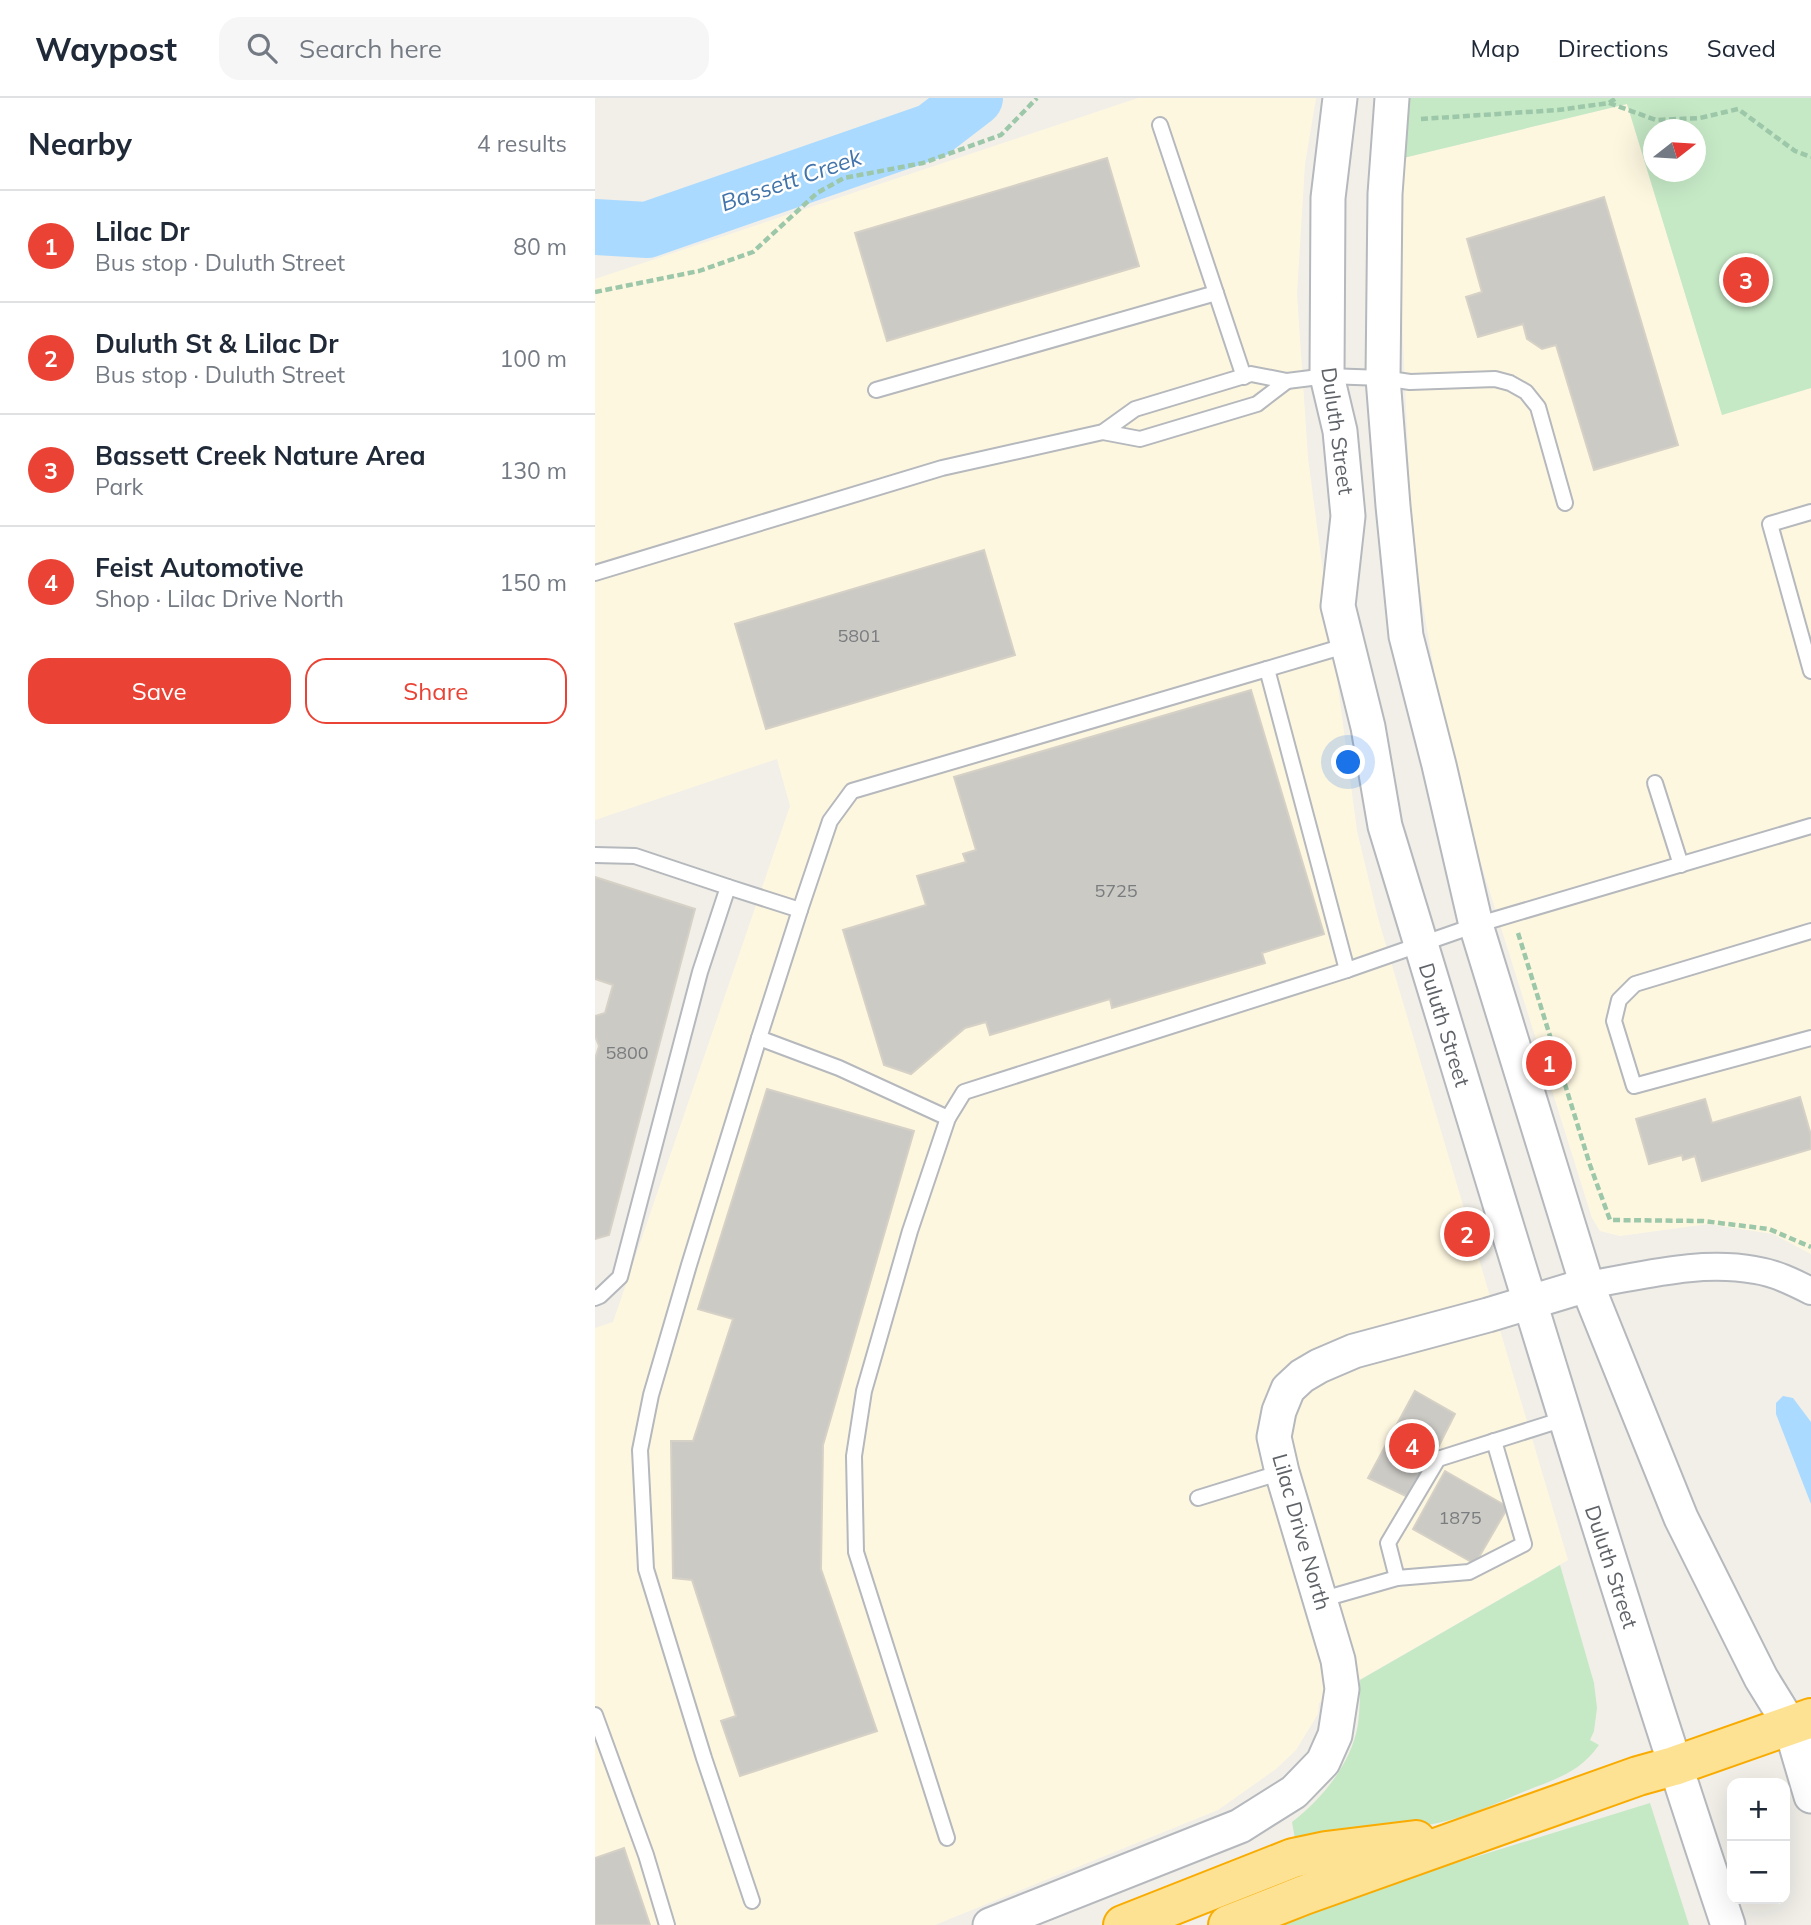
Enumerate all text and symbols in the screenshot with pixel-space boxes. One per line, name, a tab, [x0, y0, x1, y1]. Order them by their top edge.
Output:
search box	[219, 17, 709, 80]
text: Waypost	[35, 28, 177, 69]
icon: search	[243, 29, 281, 67]
text: Search here	[299, 32, 442, 65]
text: Map	[1470, 33, 1520, 63]
text: Directions	[1558, 33, 1669, 63]
text: Saved	[1707, 33, 1776, 63]
north arrow	[1643, 119, 1706, 182]
text: Nearby	[28, 125, 132, 163]
text: 4 results	[477, 129, 567, 158]
water label: Bassett Creek	[716, 141, 866, 217]
text: Lilac Dr	[95, 215, 190, 248]
text: 1	[44, 232, 58, 261]
text: 80 m	[513, 232, 567, 261]
text: Bus stop · Duluth Street	[95, 248, 345, 277]
pin: 3	[1723, 254, 1769, 306]
text: Duluth St & Lilac Dr	[95, 327, 338, 360]
text: 2	[44, 344, 58, 373]
text: 100 m	[499, 344, 567, 373]
text: Bus stop · Duluth Street	[95, 360, 345, 389]
street label: Duluth Street	[1316, 366, 1360, 496]
text: Bassett Creek Nature Area	[95, 439, 426, 472]
text: 3	[44, 456, 58, 485]
text: 130 m	[499, 456, 567, 485]
text: Park	[95, 472, 143, 501]
text: Feist Automotive	[95, 551, 304, 584]
text: 4	[44, 568, 58, 597]
text: 150 m	[499, 568, 567, 597]
text: Shop · Lilac Drive North	[95, 584, 344, 613]
house number: 5801	[837, 624, 881, 647]
button: Save	[28, 658, 291, 724]
button: Share	[305, 658, 567, 724]
your location	[1331, 745, 1365, 779]
house number: 5725	[1094, 879, 1138, 902]
street label: Duluth Street	[1414, 960, 1476, 1090]
pin: 1	[1526, 1037, 1572, 1089]
house number: 5800	[605, 1041, 649, 1064]
pin: 2	[1444, 1208, 1490, 1260]
pin: 4	[1389, 1420, 1435, 1472]
street label: Lilac Drive North	[1267, 1450, 1337, 1613]
street label: Duluth Street	[1580, 1502, 1644, 1632]
house number: 1875	[1438, 1506, 1482, 1529]
map controls	[1727, 1778, 1790, 1904]
button: +	[1727, 1778, 1790, 1841]
button: −	[1727, 1841, 1790, 1904]

